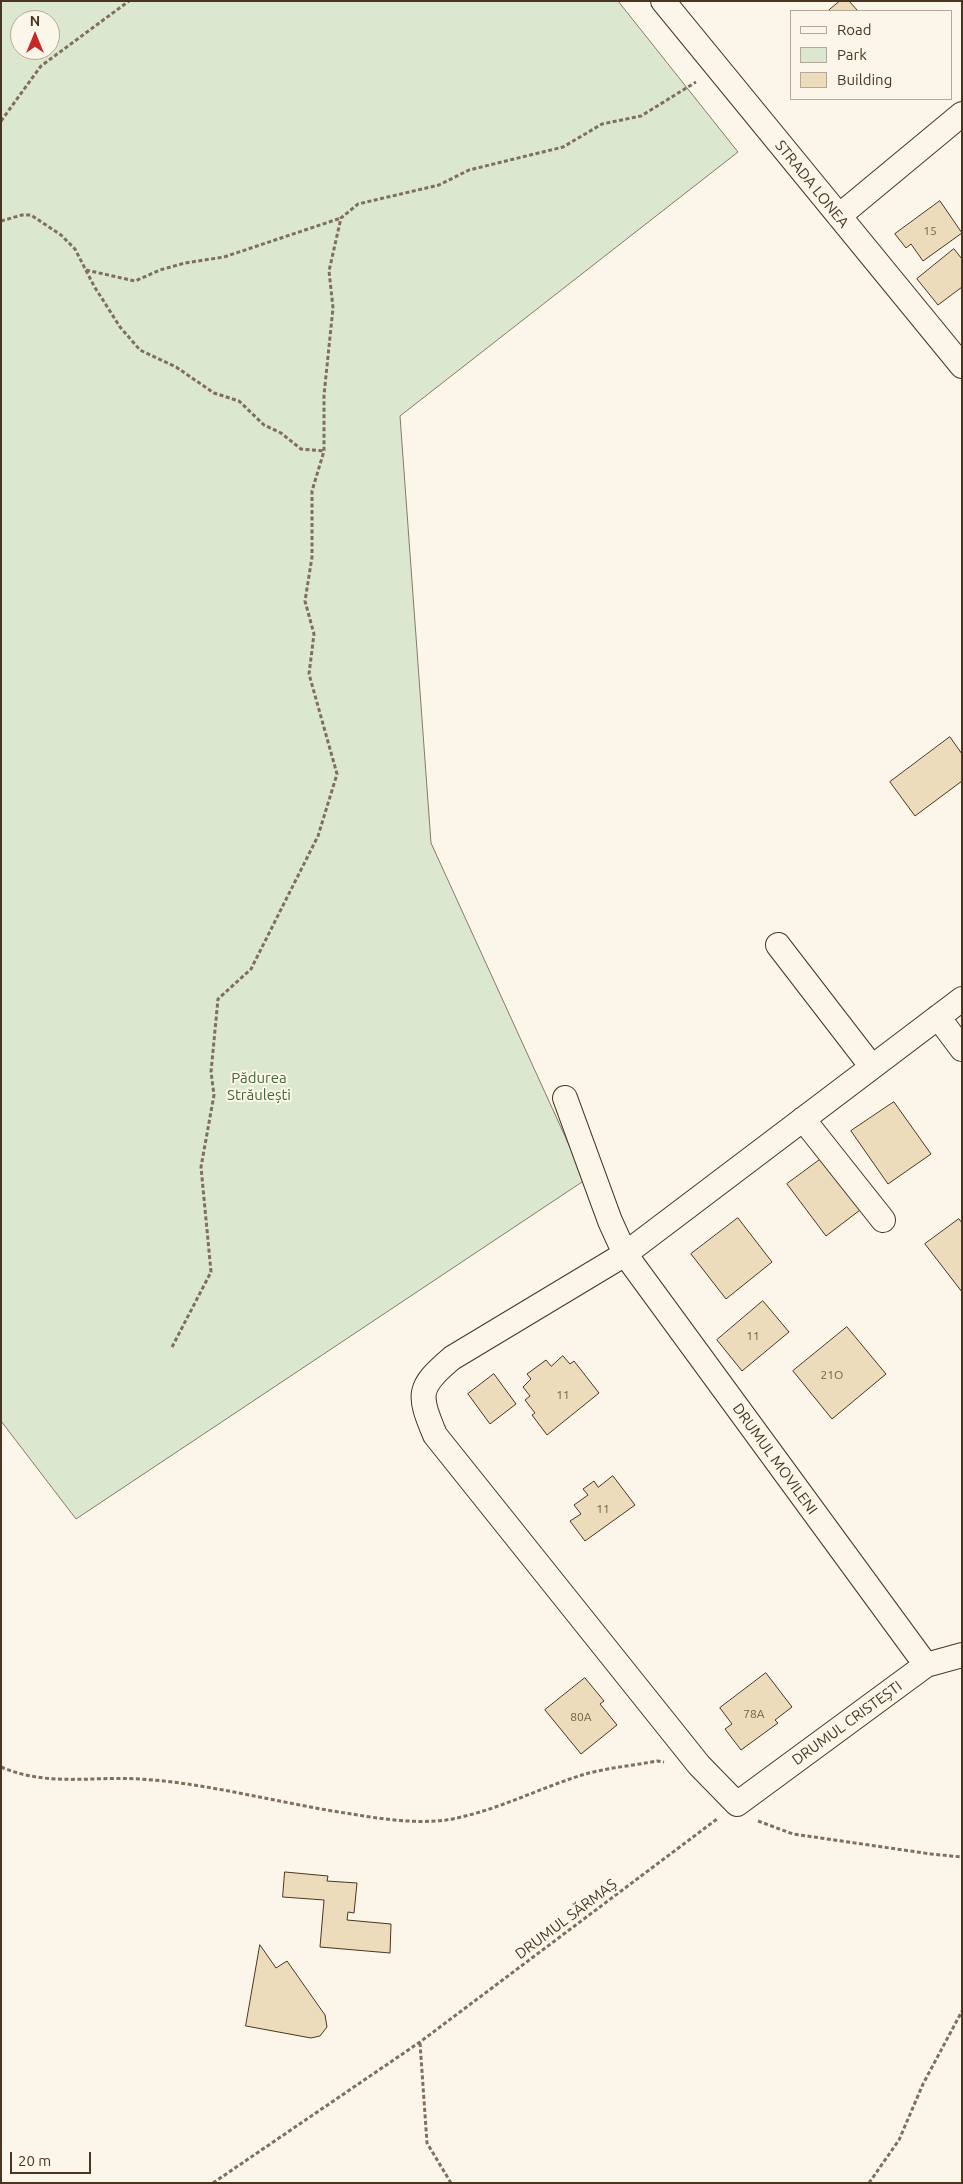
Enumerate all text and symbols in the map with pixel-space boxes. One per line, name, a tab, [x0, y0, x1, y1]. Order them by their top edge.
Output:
north arrow	[10, 10, 60, 60]
legend	[790, 10, 953, 100]
text: N	[30, 13, 40, 29]
text: Road	[837, 21, 872, 38]
text: Park	[837, 46, 867, 63]
text: Building	[837, 71, 892, 88]
street label: STRADA LONEA	[771, 137, 853, 231]
house number: 15	[923, 224, 937, 238]
park label: Pădurea Străulești	[227, 1069, 291, 1104]
house number: 11	[746, 1329, 760, 1343]
house number: 21O	[821, 1368, 843, 1382]
house number: 11	[556, 1388, 570, 1402]
street label: DRUMUL MOVILENI	[729, 1400, 821, 1518]
house number: 11	[596, 1502, 610, 1516]
street label: DRUMUL CRISTEȘTI	[789, 1677, 905, 1769]
house number: 78A	[743, 1707, 765, 1721]
house number: 80A	[570, 1710, 592, 1724]
street label: DRUMUL SĂRMAȘ	[512, 1875, 620, 1963]
scale bar	[12, 2142, 94, 2174]
text: 20 m	[18, 2152, 51, 2169]

